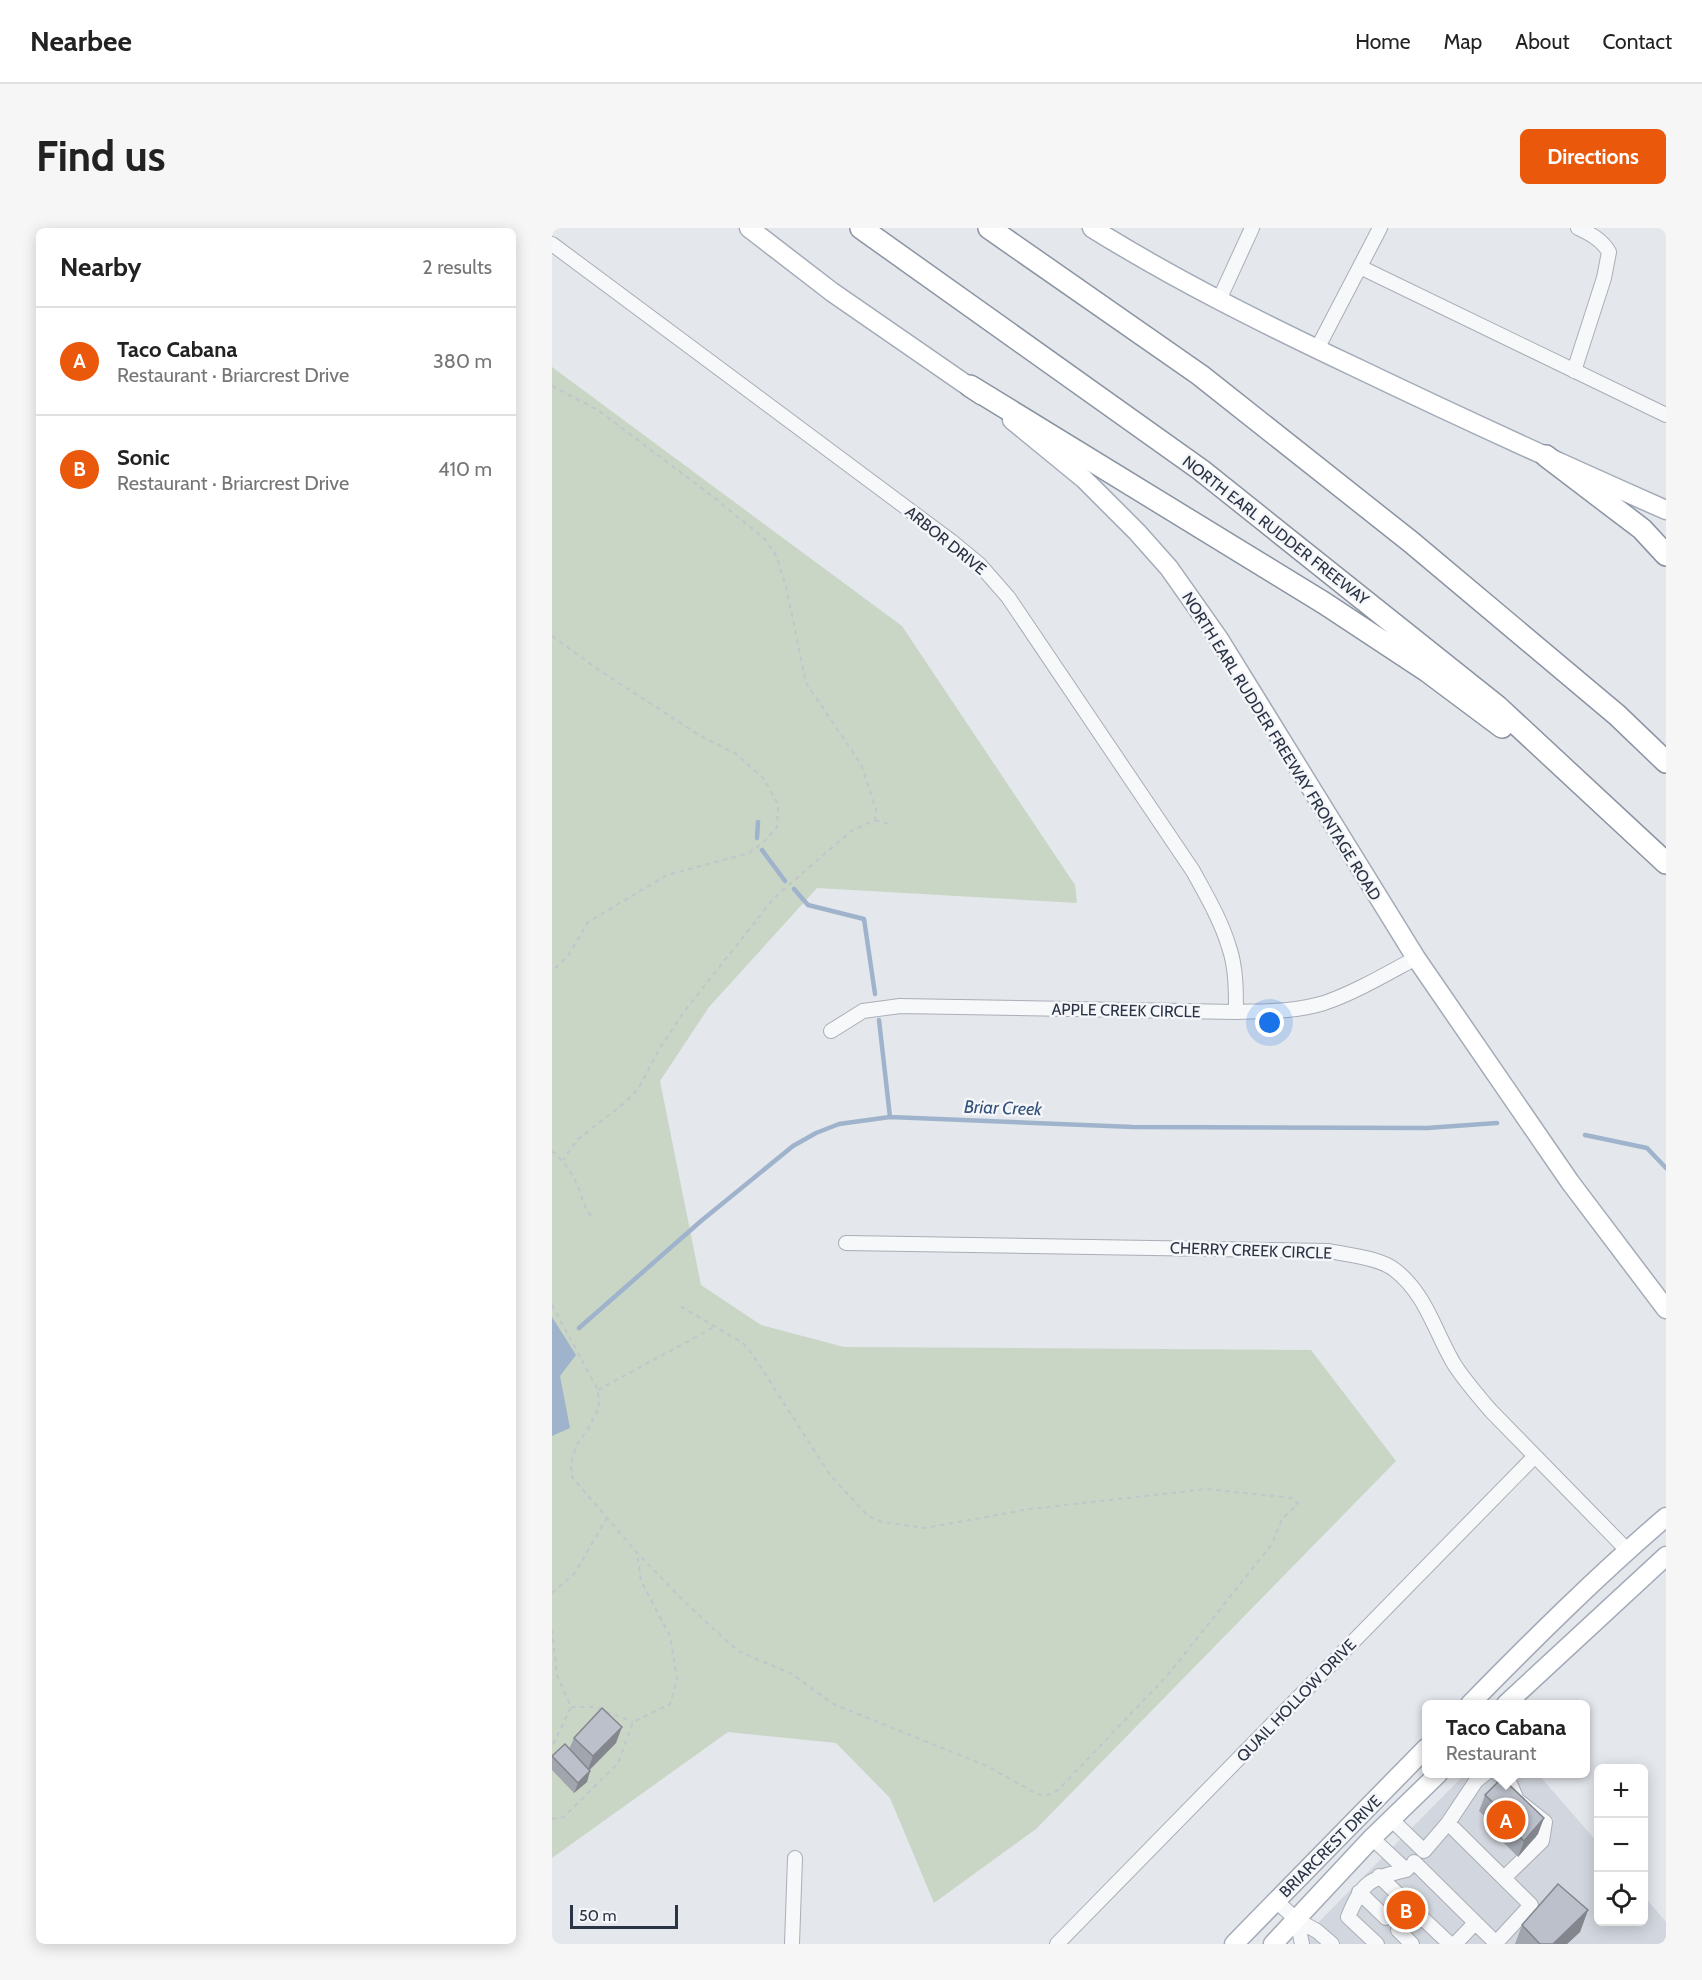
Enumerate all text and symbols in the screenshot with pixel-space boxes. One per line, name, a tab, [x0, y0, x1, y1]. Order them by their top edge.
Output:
text: Nearbee	[30, 24, 132, 58]
text: Home	[1355, 29, 1411, 54]
text: Map	[1444, 29, 1482, 54]
text: About	[1515, 29, 1569, 54]
text: Contact	[1602, 29, 1672, 54]
button: Directions	[1520, 129, 1666, 184]
text: Find us	[36, 130, 165, 182]
text: Nearby	[60, 251, 141, 283]
text: 2 results	[422, 255, 492, 279]
text: Taco Cabana	[117, 336, 237, 363]
text: A	[73, 349, 86, 373]
text: 380 m	[433, 349, 492, 373]
text: Restaurant · Briarcrest Drive	[117, 363, 349, 387]
text: Sonic	[117, 444, 170, 471]
street label: NORTH EARL RUDDER FREEWAY	[1179, 452, 1373, 610]
text: B	[73, 457, 86, 481]
text: 410 m	[438, 457, 492, 481]
text: Restaurant · Briarcrest Drive	[117, 471, 349, 495]
street label: ARBOR DRIVE	[901, 502, 990, 579]
street label: NORTH EARL RUDDER FREEWAY FRONTAGE ROAD	[1178, 588, 1385, 904]
street label: APPLE CREEK CIRCLE	[1051, 1000, 1201, 1021]
your location	[1255, 1008, 1284, 1037]
water label: Briar Creek	[964, 1096, 1044, 1120]
street label: CHERRY CREEK CIRCLE	[1170, 1238, 1332, 1263]
street label: QUAIL HOLLOW DRIVE	[1233, 1635, 1360, 1766]
popup	[1422, 1700, 1590, 1778]
text: Taco Cabana	[1446, 1714, 1566, 1741]
text: Restaurant	[1446, 1741, 1536, 1765]
map controls	[1594, 1764, 1648, 1926]
button: +	[1594, 1764, 1648, 1818]
street label: BRIARCREST DRIVE	[1275, 1791, 1385, 1901]
pin: A	[1486, 1798, 1526, 1842]
button: −	[1594, 1818, 1648, 1872]
button: locate	[1594, 1872, 1648, 1926]
pin: B	[1386, 1888, 1426, 1932]
scale bar	[570, 1902, 678, 1930]
text: 50 m	[579, 1906, 616, 1925]

